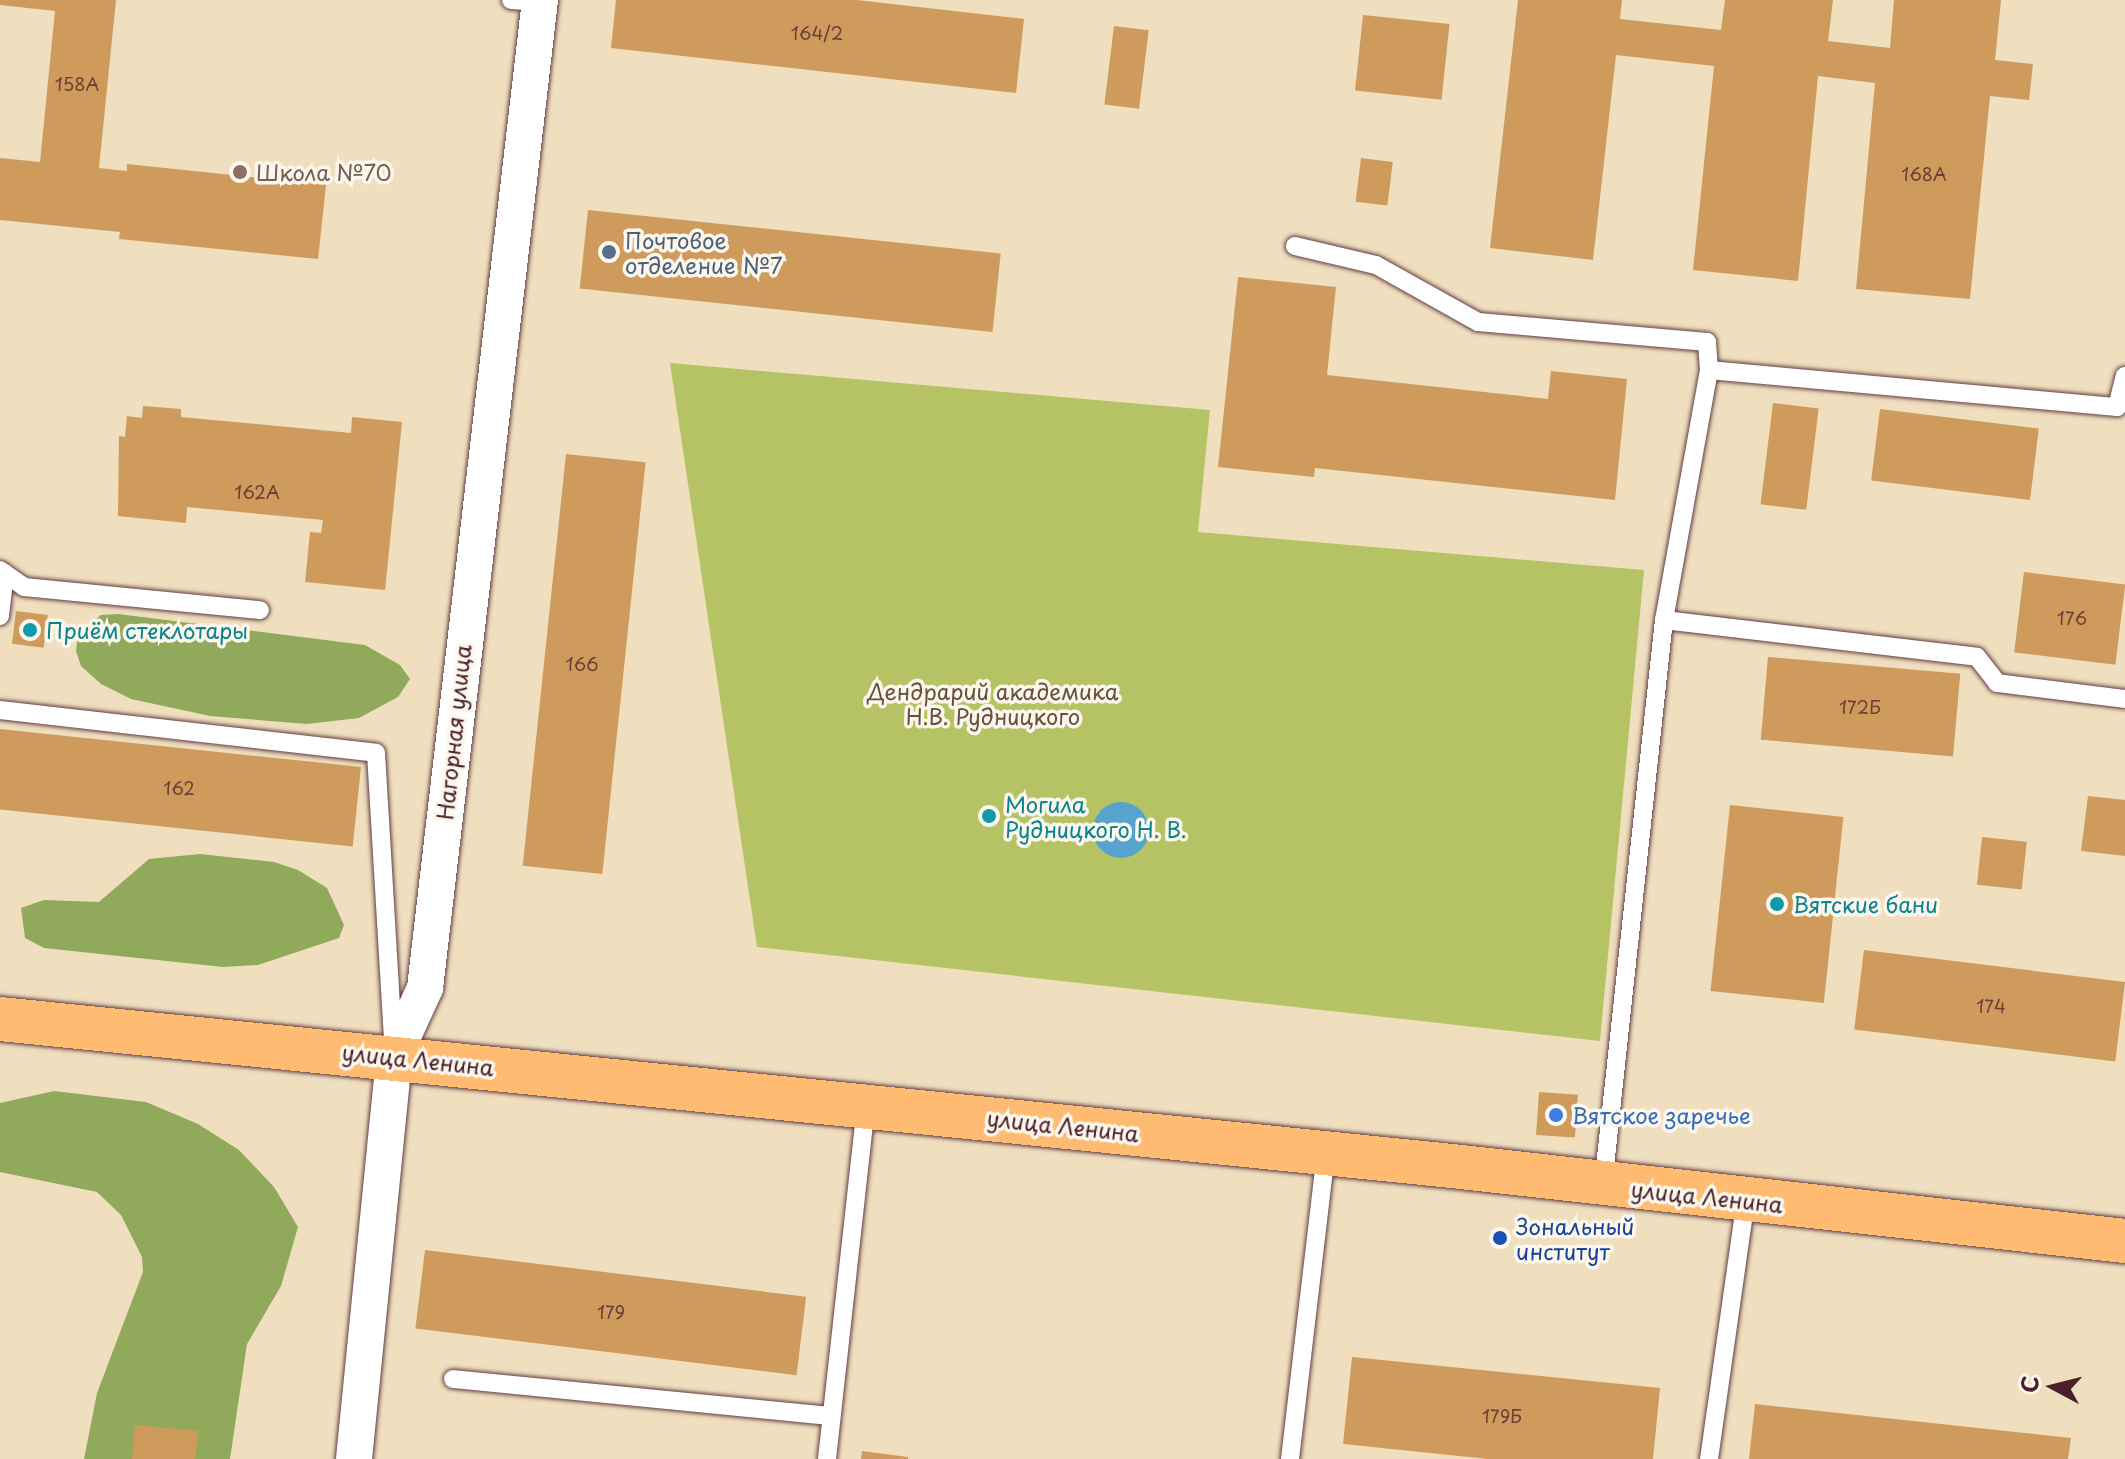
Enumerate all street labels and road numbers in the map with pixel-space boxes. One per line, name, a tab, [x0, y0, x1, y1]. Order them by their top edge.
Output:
street label: Нагорная улица	[431, 642, 475, 822]
street label: улица Ленина	[340, 1038, 496, 1080]
street label: улица Ленина	[985, 1104, 1141, 1146]
street label: улица Ленина	[1629, 1175, 1785, 1217]

